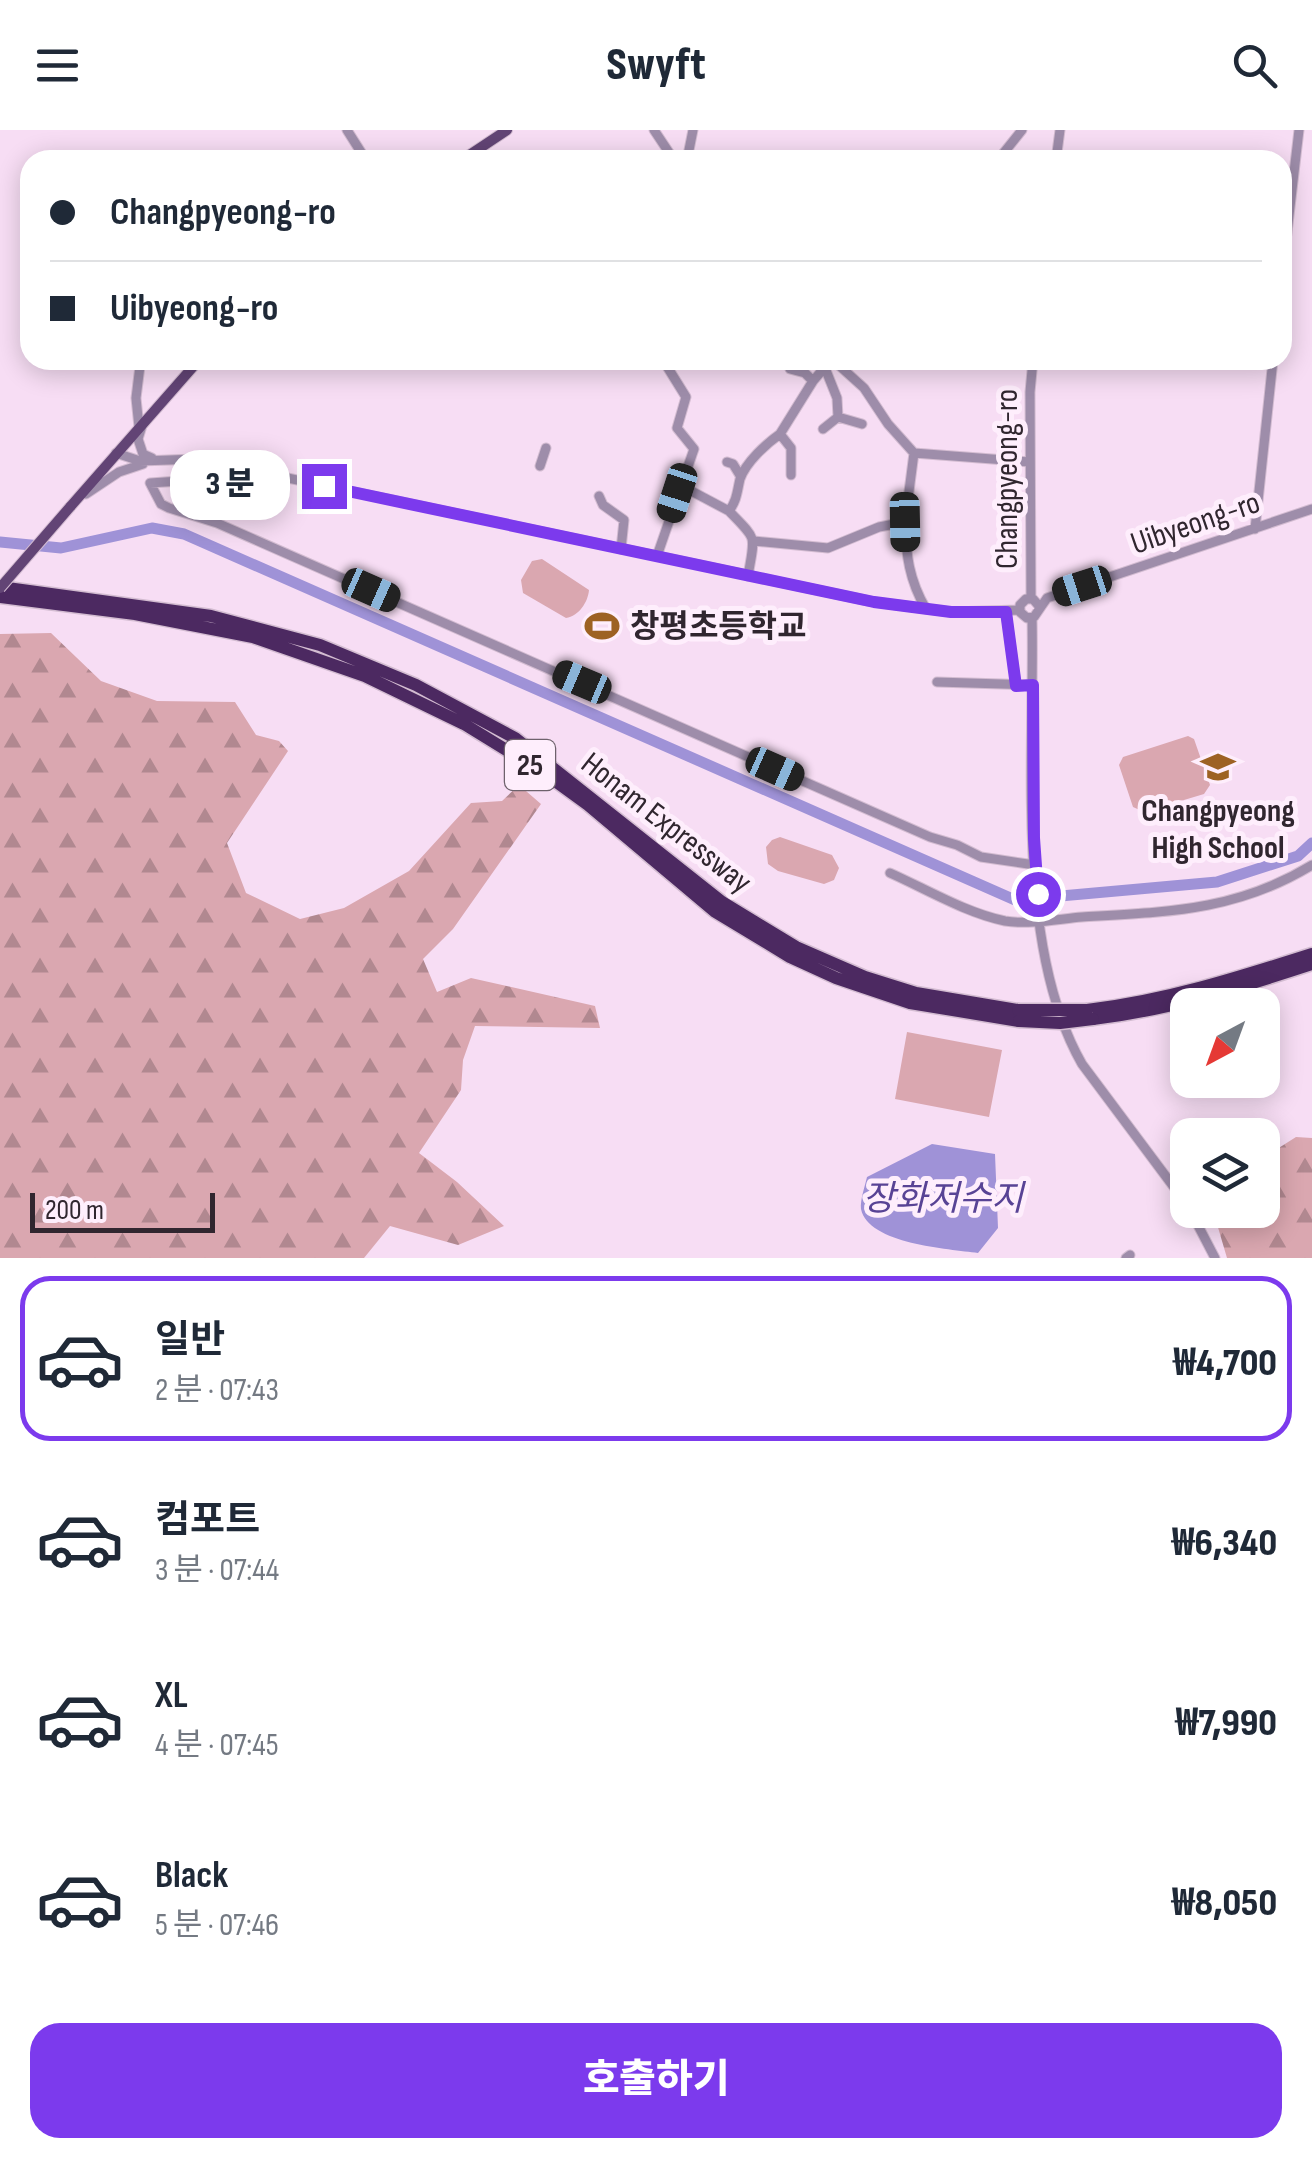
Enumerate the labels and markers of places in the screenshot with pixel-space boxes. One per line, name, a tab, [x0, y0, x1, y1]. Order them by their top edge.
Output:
sports icon: 창평초등학교	[583, 607, 621, 645]
place label: 창평초등학교	[630, 608, 807, 647]
school or university icon: Changpyeong High School	[1199, 748, 1237, 786]
place label: Changpyeong High School	[1141, 792, 1295, 868]

